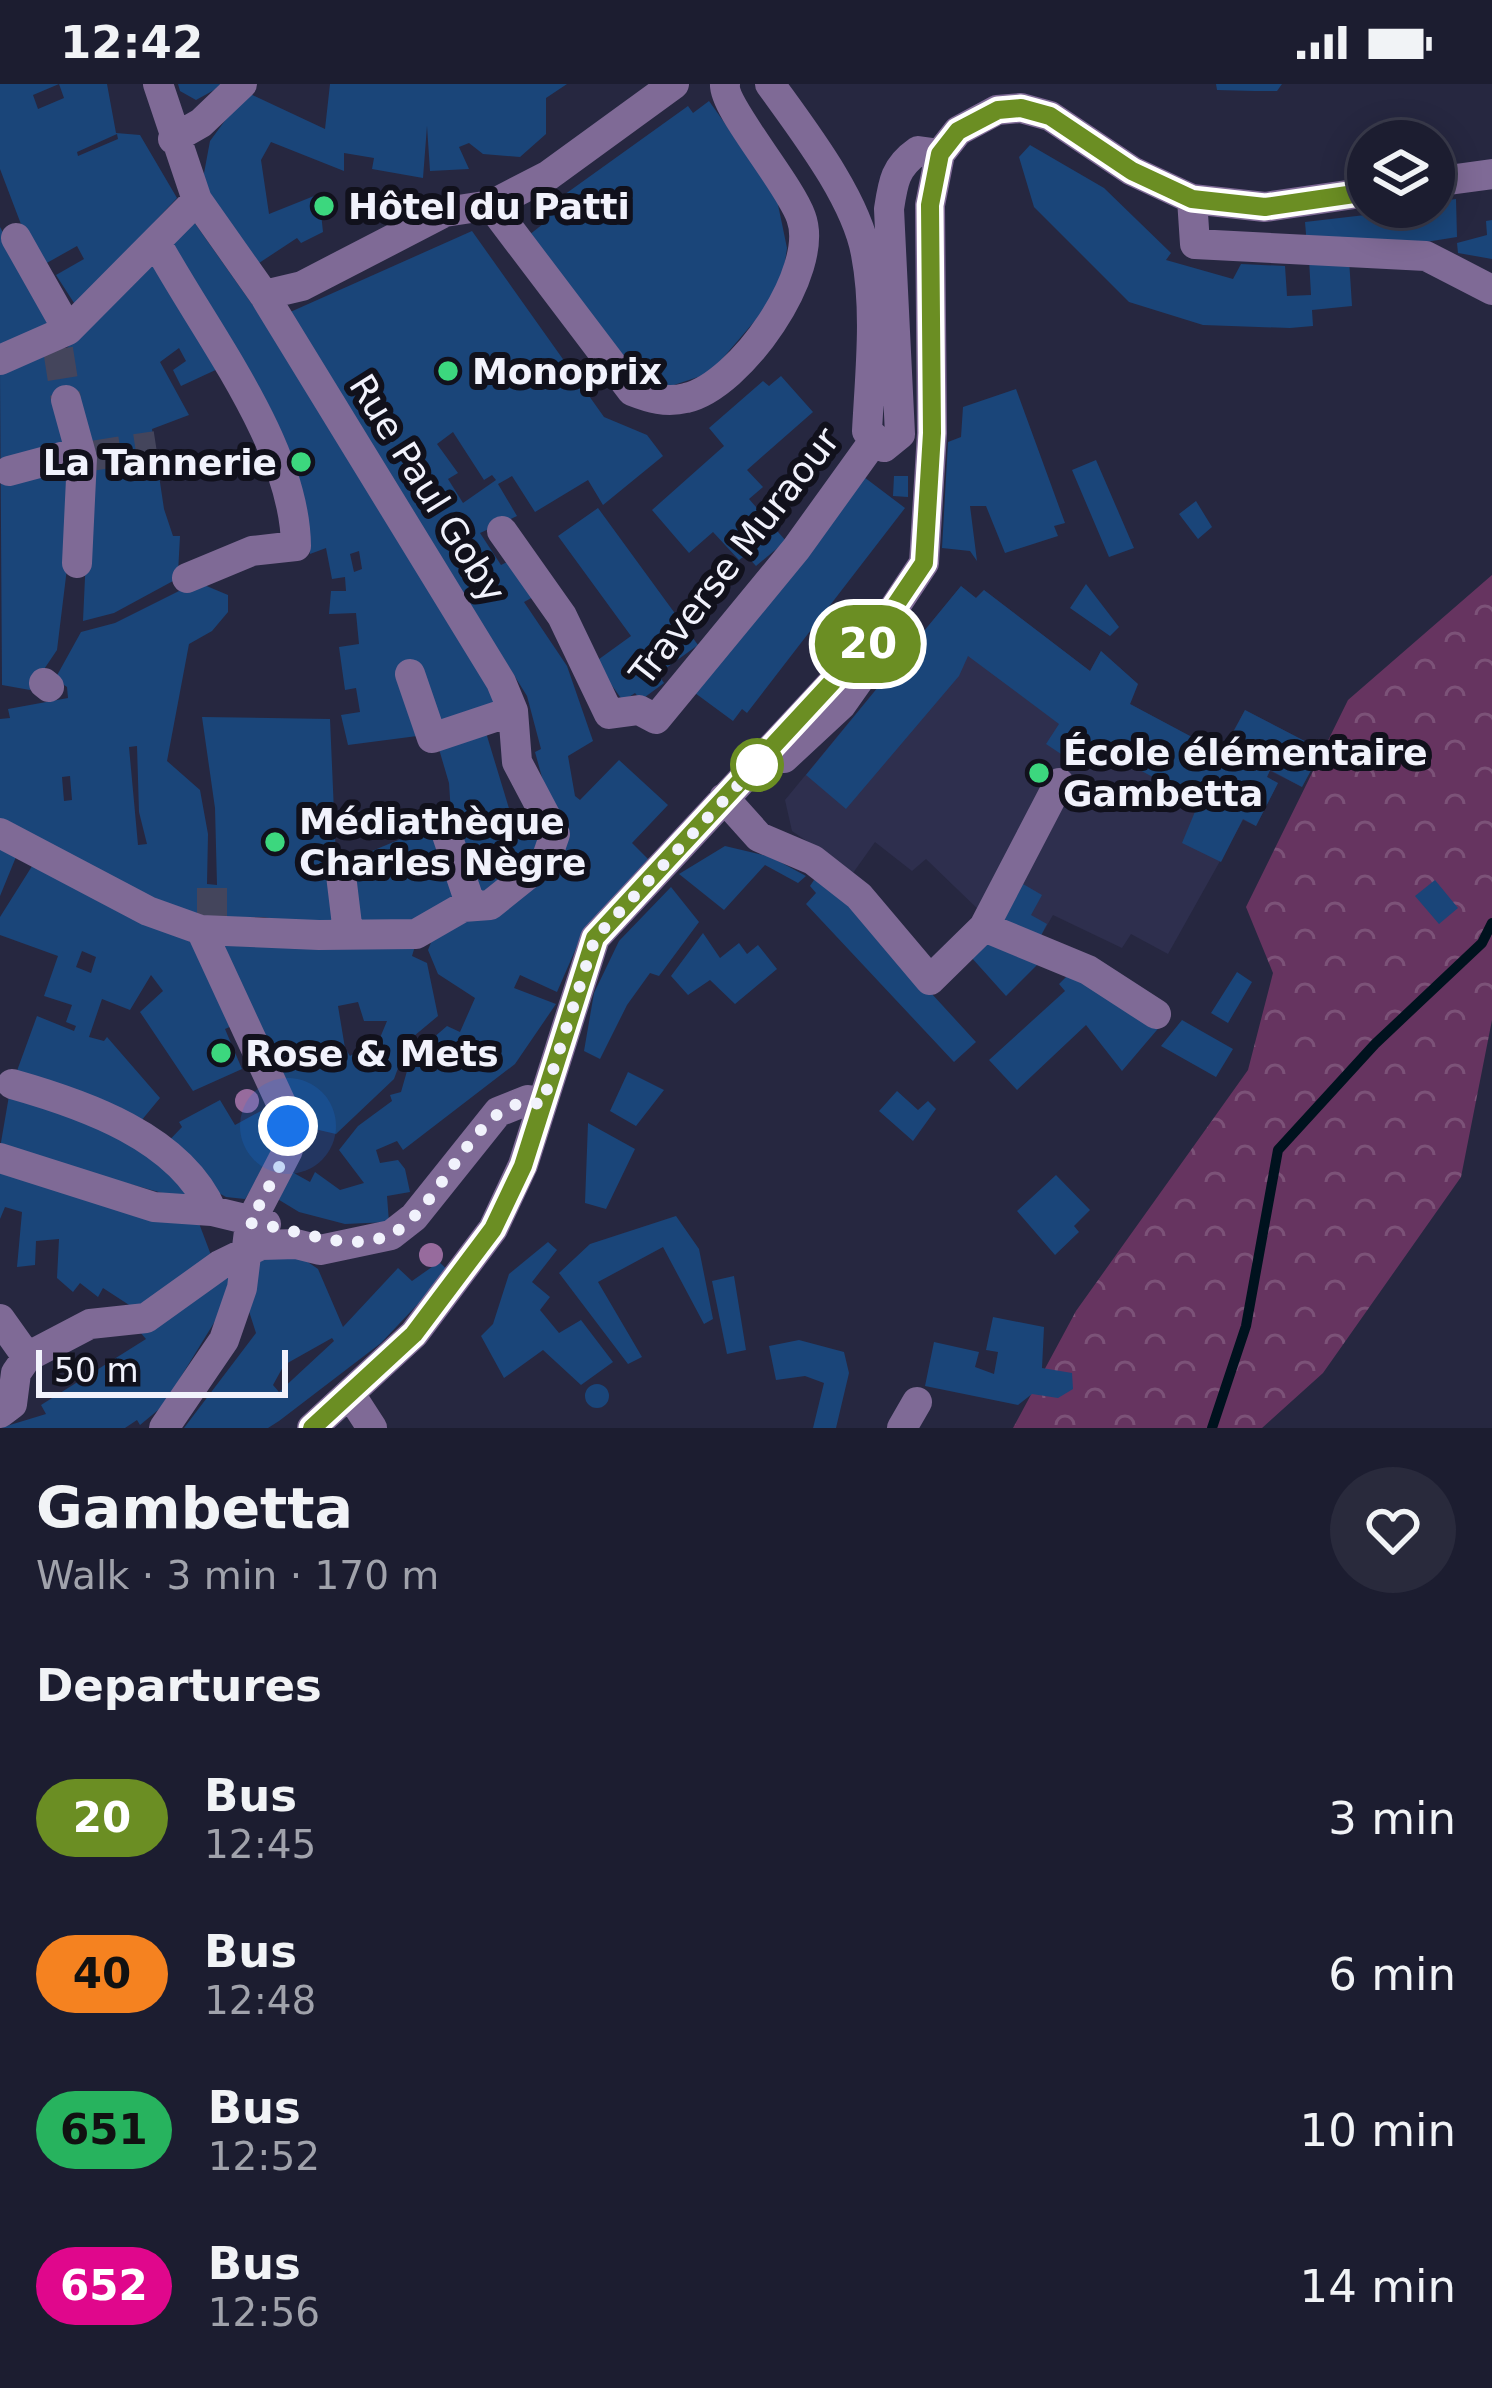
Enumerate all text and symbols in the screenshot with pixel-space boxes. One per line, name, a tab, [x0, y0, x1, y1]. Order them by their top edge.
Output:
text: 12:42	[60, 16, 203, 69]
map controls	[1347, 120, 1455, 228]
button: layers	[1347, 120, 1455, 228]
place label: Hôtel du Patti	[348, 186, 630, 227]
marker: Hôtel du Patti	[311, 193, 337, 219]
place label: Monoprix	[472, 351, 662, 392]
marker: Monoprix	[435, 358, 461, 384]
street label: Rue Paul Goby	[341, 367, 514, 610]
street label: Traverse Muraour	[621, 420, 847, 694]
place label: La Tannerie	[43, 442, 277, 483]
marker: La Tannerie	[288, 449, 314, 475]
line badge: 20	[814, 605, 922, 683]
text: 20	[839, 619, 897, 668]
place label: École élémentaire Gambetta	[1063, 732, 1428, 814]
unlabelled marker	[732, 740, 782, 790]
marker: École élémentaire Gambetta	[1026, 760, 1052, 786]
place label: Médiathèque Charles Nègre	[299, 801, 586, 883]
marker: Médiathèque Charles Nègre	[262, 829, 288, 855]
place label: Rose & Mets	[245, 1033, 499, 1074]
marker: Rose & Mets	[208, 1040, 234, 1066]
your location	[258, 1096, 318, 1156]
scale bar	[36, 1344, 288, 1397]
text: 50 m	[54, 1351, 139, 1390]
button: heart	[1330, 1467, 1456, 1593]
text: Gambetta	[36, 1475, 353, 1541]
text: Walk · 3 min · 170 m	[36, 1553, 439, 1598]
text: Departures	[36, 1659, 322, 1712]
text: Bus	[204, 1769, 297, 1822]
text: 3 min	[1328, 1792, 1456, 1845]
text: 20	[73, 1793, 131, 1842]
text: 12:45	[204, 1822, 316, 1867]
text: Bus	[204, 1925, 297, 1978]
text: 6 min	[1328, 1948, 1456, 2001]
text: 40	[73, 1949, 131, 1998]
text: 12:48	[204, 1978, 316, 2023]
text: Bus	[208, 2081, 301, 2134]
text: 10 min	[1300, 2104, 1456, 2157]
text: 651	[60, 2105, 148, 2154]
text: 12:52	[208, 2134, 320, 2179]
text: Bus	[208, 2237, 301, 2290]
text: 14 min	[1300, 2260, 1456, 2313]
text: 652	[60, 2261, 148, 2310]
text: 12:56	[208, 2290, 320, 2335]

